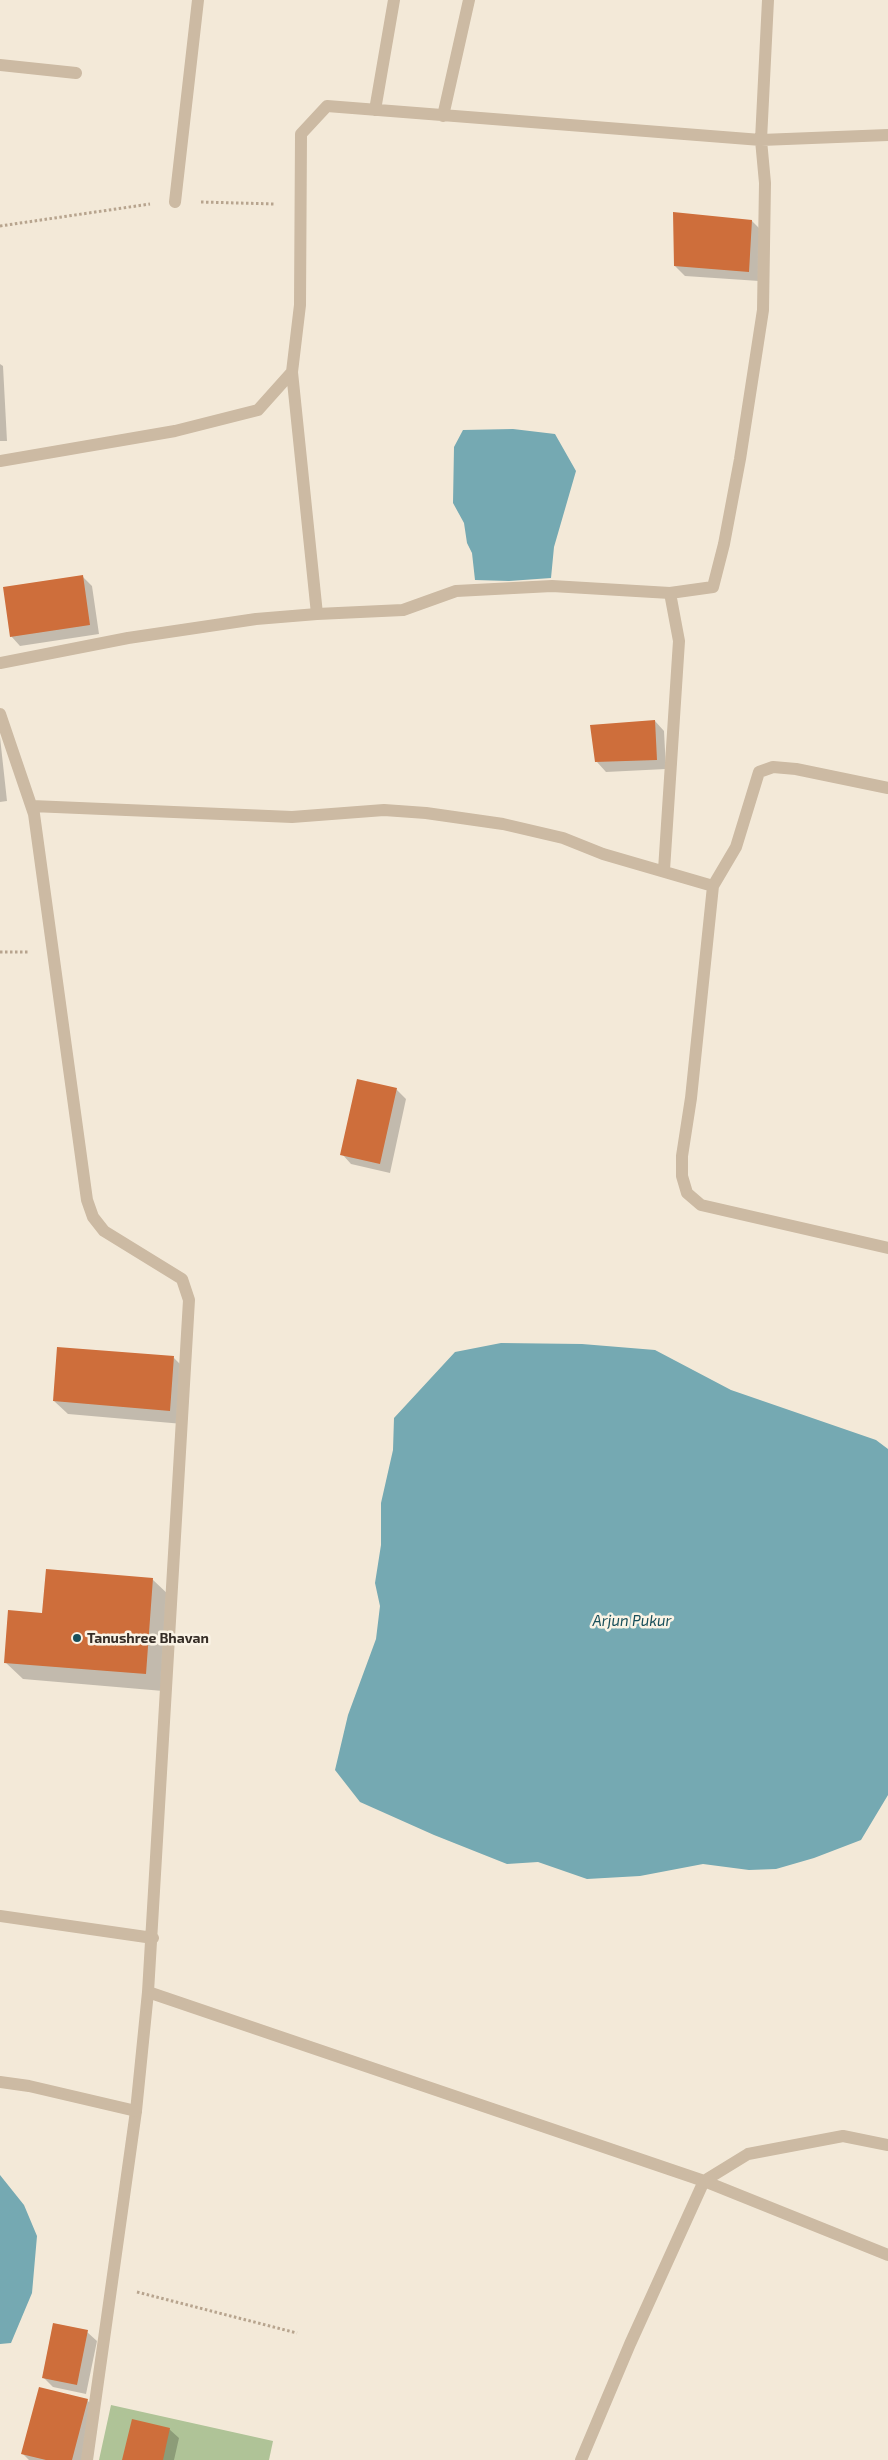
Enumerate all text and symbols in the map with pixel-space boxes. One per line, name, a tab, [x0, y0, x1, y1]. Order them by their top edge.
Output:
water label: Arjun Pukur	[592, 1612, 672, 1630]
place label: Tanushree Bhavan	[87, 1630, 209, 1646]
marker: Tanushree Bhavan	[71, 1632, 83, 1644]

